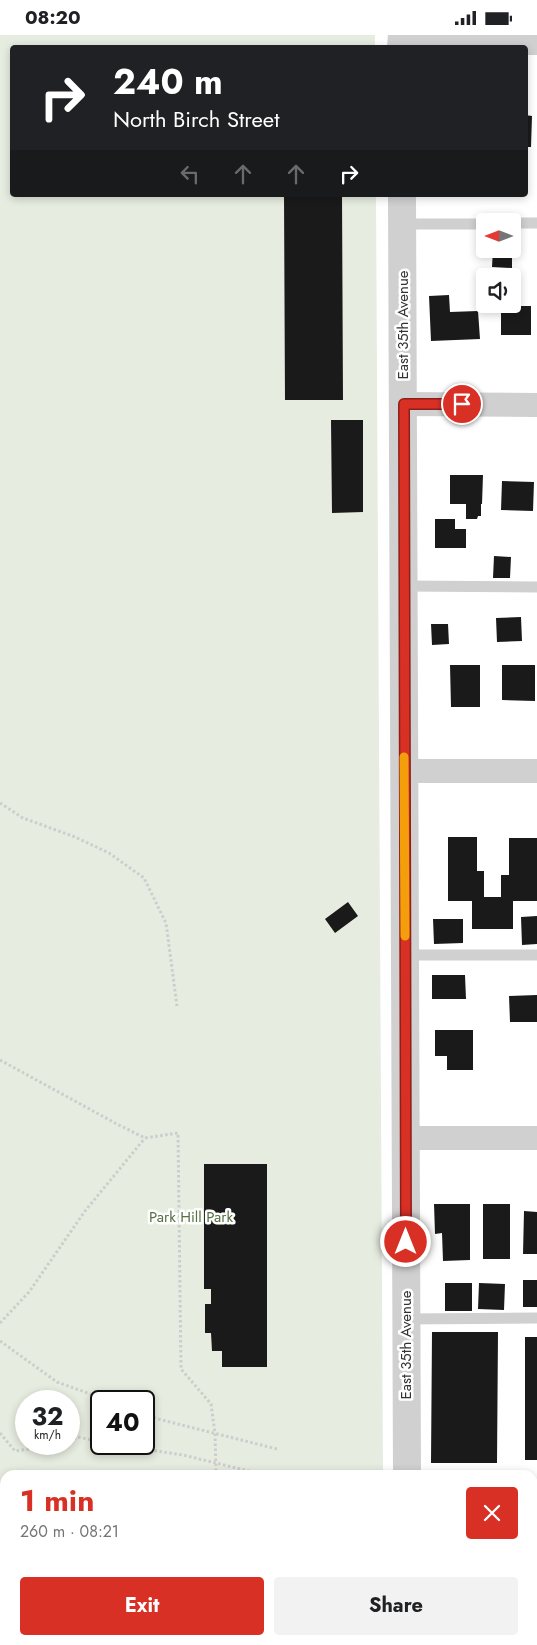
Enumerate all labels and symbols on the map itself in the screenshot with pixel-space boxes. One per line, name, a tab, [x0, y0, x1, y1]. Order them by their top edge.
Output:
north arrow	[476, 213, 521, 257]
street label: East 35th Avenue	[392, 270, 414, 379]
pin	[441, 383, 483, 425]
park label: Park Hill Park	[149, 1206, 233, 1228]
position arrow	[379, 1215, 431, 1267]
street label: East 35th Avenue	[395, 1290, 417, 1399]
speed limit sign: 40	[90, 1390, 155, 1455]

